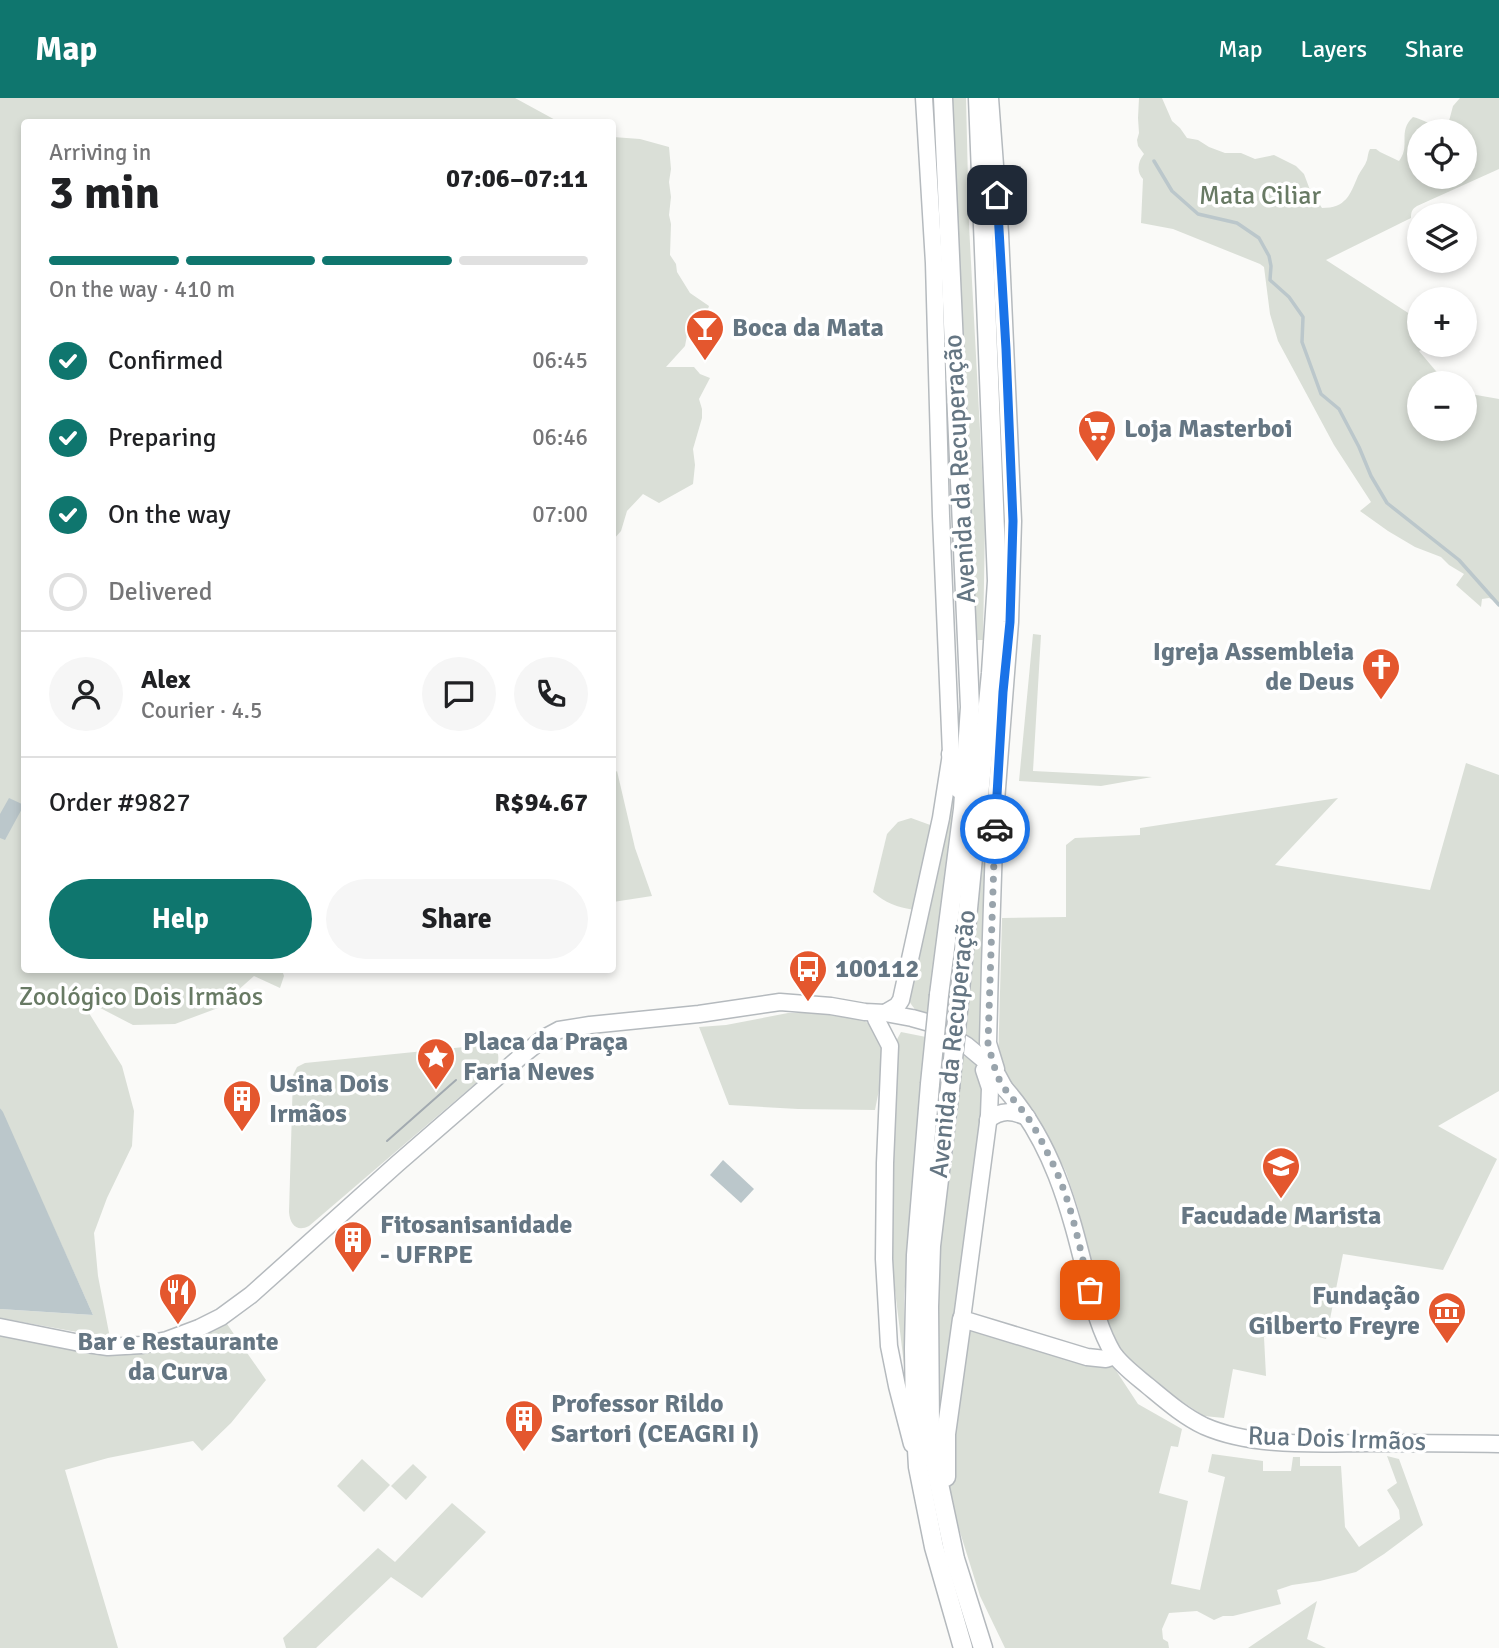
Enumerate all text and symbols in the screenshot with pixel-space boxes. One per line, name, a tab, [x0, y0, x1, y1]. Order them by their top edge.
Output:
text: Map	[35, 29, 97, 70]
text: Map	[1218, 34, 1263, 64]
text: Layers	[1301, 34, 1367, 64]
text: Share	[1405, 34, 1464, 64]
map controls	[1407, 119, 1477, 441]
button: locate	[1407, 119, 1477, 189]
text: Arriving in	[49, 138, 151, 167]
text: 07:06–07:11	[446, 163, 588, 195]
text: 3 min	[49, 165, 160, 221]
pin	[967, 165, 1027, 225]
icon: home	[978, 176, 1016, 214]
park label: Mata Ciliar	[1199, 180, 1321, 212]
button: layers	[1407, 203, 1477, 273]
text: On the way · 410 m	[49, 275, 235, 304]
button: +	[1407, 287, 1477, 357]
bar icon: Boca da Mata	[684, 307, 726, 362]
place label: Boca da Mata	[732, 312, 884, 344]
street label: Avenida da Recuperação	[937, 334, 983, 604]
icon: check	[49, 342, 87, 380]
text: Confirmed	[108, 345, 223, 377]
text: 06:45	[532, 346, 588, 375]
button: −	[1407, 371, 1477, 441]
supermarket icon: Loja Masterboi	[1076, 408, 1118, 463]
place label: Loja Masterboi	[1124, 413, 1292, 445]
icon: check	[49, 419, 87, 457]
text: Preparing	[108, 422, 216, 454]
text: 06:46	[532, 423, 588, 452]
icon: check	[49, 496, 87, 534]
text: On the way	[108, 499, 231, 531]
text: 07:00	[532, 500, 588, 529]
text: Delivered	[108, 576, 213, 608]
place label: Igreja Assembleia de Deus	[1153, 636, 1354, 698]
church icon: Igreja Assembleia de Deus	[1360, 646, 1402, 701]
button: person	[49, 657, 123, 731]
button: chat	[422, 657, 496, 731]
button: phone	[514, 657, 588, 731]
text: Alex	[141, 664, 191, 696]
text: Courier · 4.5	[141, 696, 262, 725]
text: Order #9827	[49, 787, 190, 819]
text: R$94.67	[494, 787, 588, 819]
courier	[960, 794, 1030, 864]
icon: car	[976, 810, 1014, 848]
button: Help	[49, 879, 312, 959]
button: Share	[326, 879, 588, 959]
street label: Avenida da Recuperação	[923, 908, 983, 1180]
bus stop icon: 100112	[787, 948, 829, 1003]
place label: 100112	[835, 953, 919, 985]
park label: Zoológico Dois Irmãos	[19, 981, 263, 1013]
place label: Placa da Praça Faria Neves	[463, 1026, 628, 1088]
place icon: Placa da Praça Faria Neves	[415, 1036, 457, 1091]
place label: Usina Dois Irmãos	[269, 1068, 389, 1130]
building icon: Usina Dois Irmãos	[221, 1078, 263, 1133]
school or university icon: Facudade Marista	[1260, 1145, 1302, 1200]
place label: Facudade Marista	[1181, 1200, 1381, 1232]
place label: Fitosanisanidade - UFRPE	[380, 1209, 573, 1271]
building icon: Fitosanisanidade - UFRPE	[332, 1219, 374, 1274]
pin	[1060, 1260, 1120, 1320]
restaurant icon: Bar e Restaurante da Curva	[157, 1271, 199, 1326]
icon: bag	[1071, 1271, 1109, 1309]
place label: Fundação Gilberto Freyre	[1248, 1280, 1420, 1342]
museum icon: Fundação Gilberto Freyre	[1426, 1290, 1468, 1345]
place label: Bar e Restaurante da Curva	[77, 1326, 279, 1388]
place label: Professor Rildo Sartori (CEAGRI I)	[551, 1388, 759, 1450]
building icon: Professor Rildo Sartori (CEAGRI I)	[503, 1398, 545, 1453]
street label: Rua Dois Irmãos	[1247, 1420, 1427, 1458]

